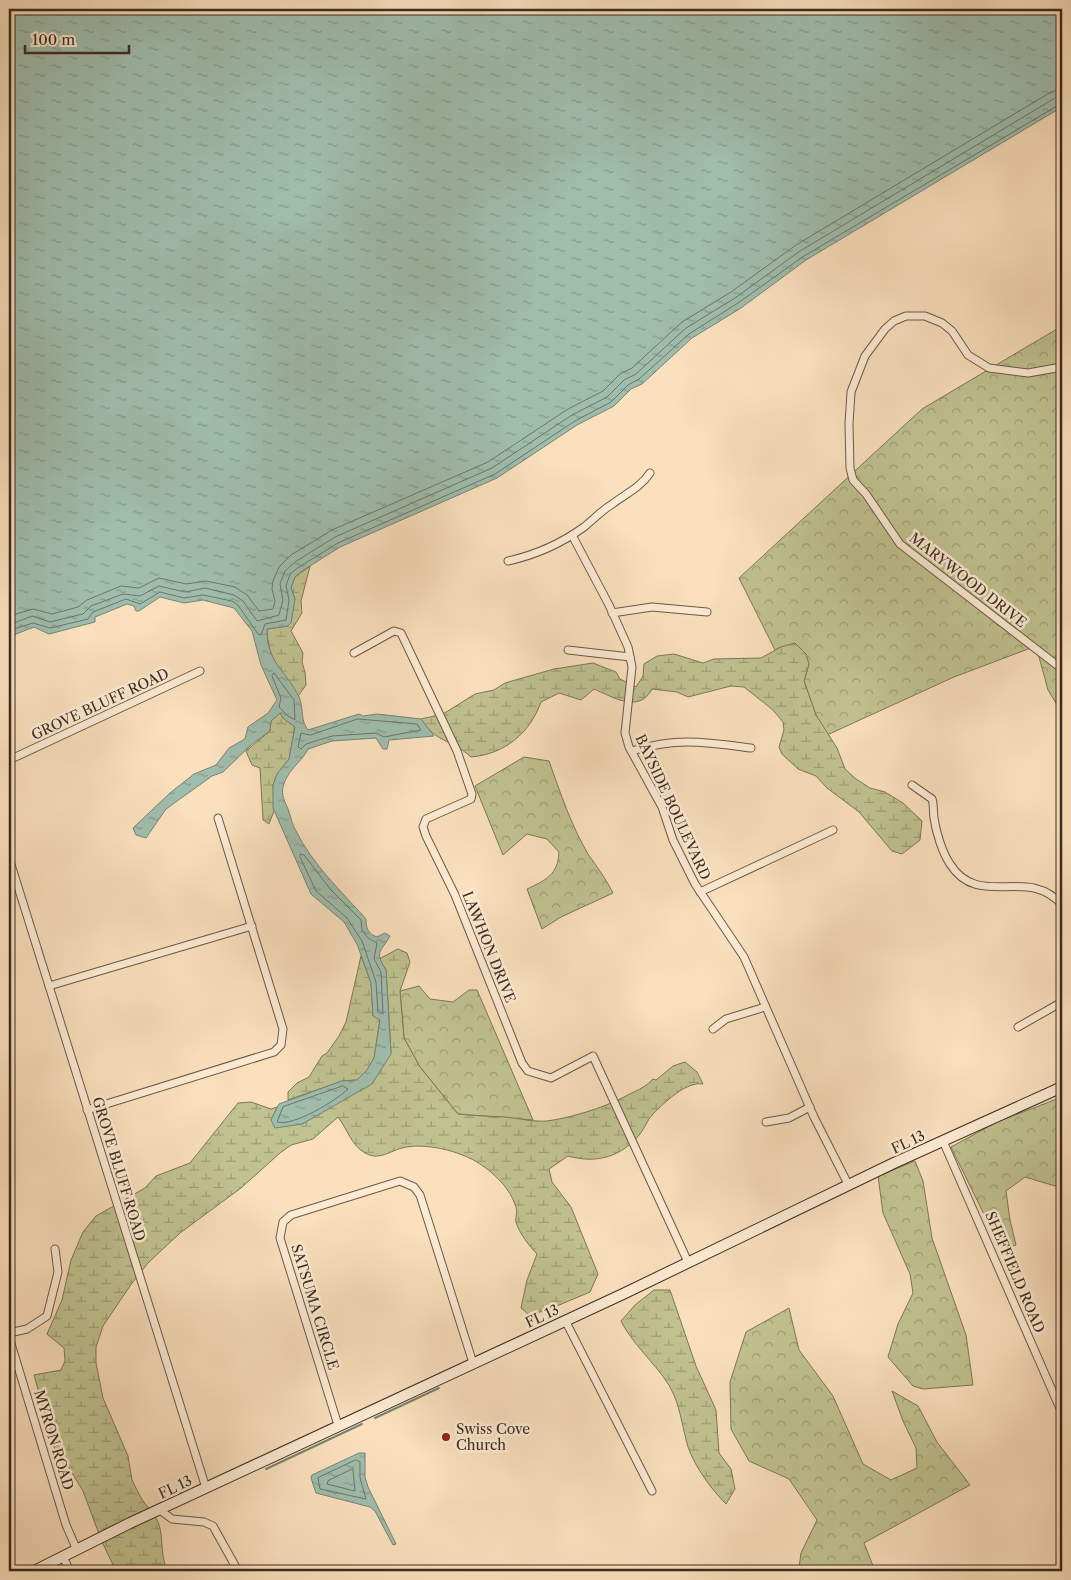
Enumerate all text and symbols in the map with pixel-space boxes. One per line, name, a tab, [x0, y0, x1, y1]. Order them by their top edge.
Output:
scale bar	[25, 22, 129, 54]
text: 100 m	[32, 30, 75, 49]
street label: MARYWOOD DRIVE	[906, 529, 1030, 631]
street label: GROVE BLUFF ROAD	[28, 664, 172, 744]
street label: BAYSIDE BOULEVARD	[631, 731, 715, 883]
street label: LAWHON DRIVE	[458, 889, 520, 1005]
street label: GROVE BLUFF ROAD	[88, 1095, 150, 1243]
street label: FL 13	[888, 1126, 928, 1158]
street label: SHEFFIELD ROAD	[981, 1208, 1049, 1336]
street label: SATSUMA CIRCLE	[287, 1242, 343, 1372]
street label: FL 13	[522, 1300, 562, 1332]
street label: MYRON ROAD	[30, 1388, 78, 1492]
place label: Swiss Cove Church	[456, 1420, 530, 1454]
marker: Swiss Cove Church	[440, 1431, 452, 1443]
street label: FL 13	[155, 1471, 195, 1503]

